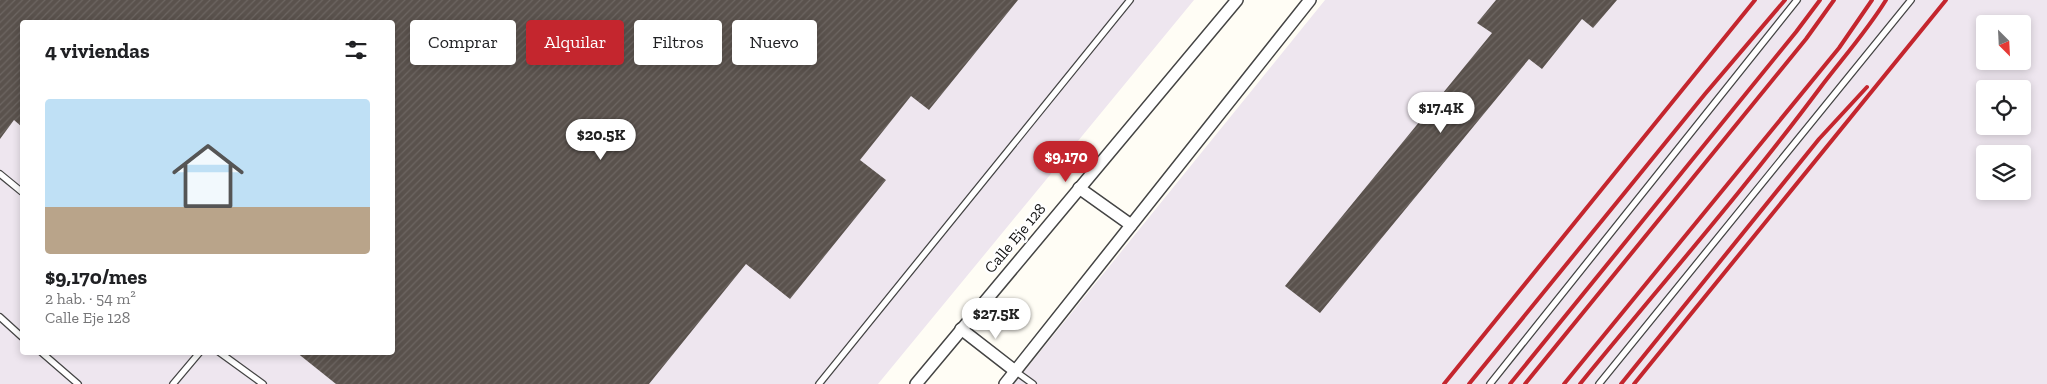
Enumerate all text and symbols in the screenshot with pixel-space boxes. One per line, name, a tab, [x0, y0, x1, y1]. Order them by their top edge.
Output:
north arrow	[1976, 15, 2031, 70]
map controls	[1976, 15, 2031, 200]
chip: Comprar	[410, 20, 516, 65]
chip: Alquilar	[526, 20, 624, 65]
chip: Filtros	[634, 20, 722, 65]
chip: Nuevo	[732, 20, 817, 65]
icon: filters	[342, 36, 370, 64]
text: 4 viviendas	[45, 38, 150, 63]
button: locate	[1976, 80, 2031, 135]
pin: $17.4K	[1400, 92, 1482, 134]
text: $17.4K	[1419, 98, 1463, 117]
pin: $20.5K	[560, 119, 642, 161]
text: $20.5K	[577, 125, 625, 144]
icon: home	[163, 131, 253, 221]
pin: $9,170	[1025, 140, 1107, 183]
button: layers	[1976, 145, 2031, 200]
text: $9,170	[1044, 147, 1088, 166]
street label: Calle Eje 128	[980, 199, 1050, 277]
text: $9,170/mes	[45, 264, 147, 289]
text: 2 hab. · 54 m²	[45, 289, 136, 308]
pin: $27.5K	[955, 298, 1037, 340]
text: $27.5K	[973, 304, 1019, 323]
text: Calle Eje 128	[45, 308, 130, 327]

